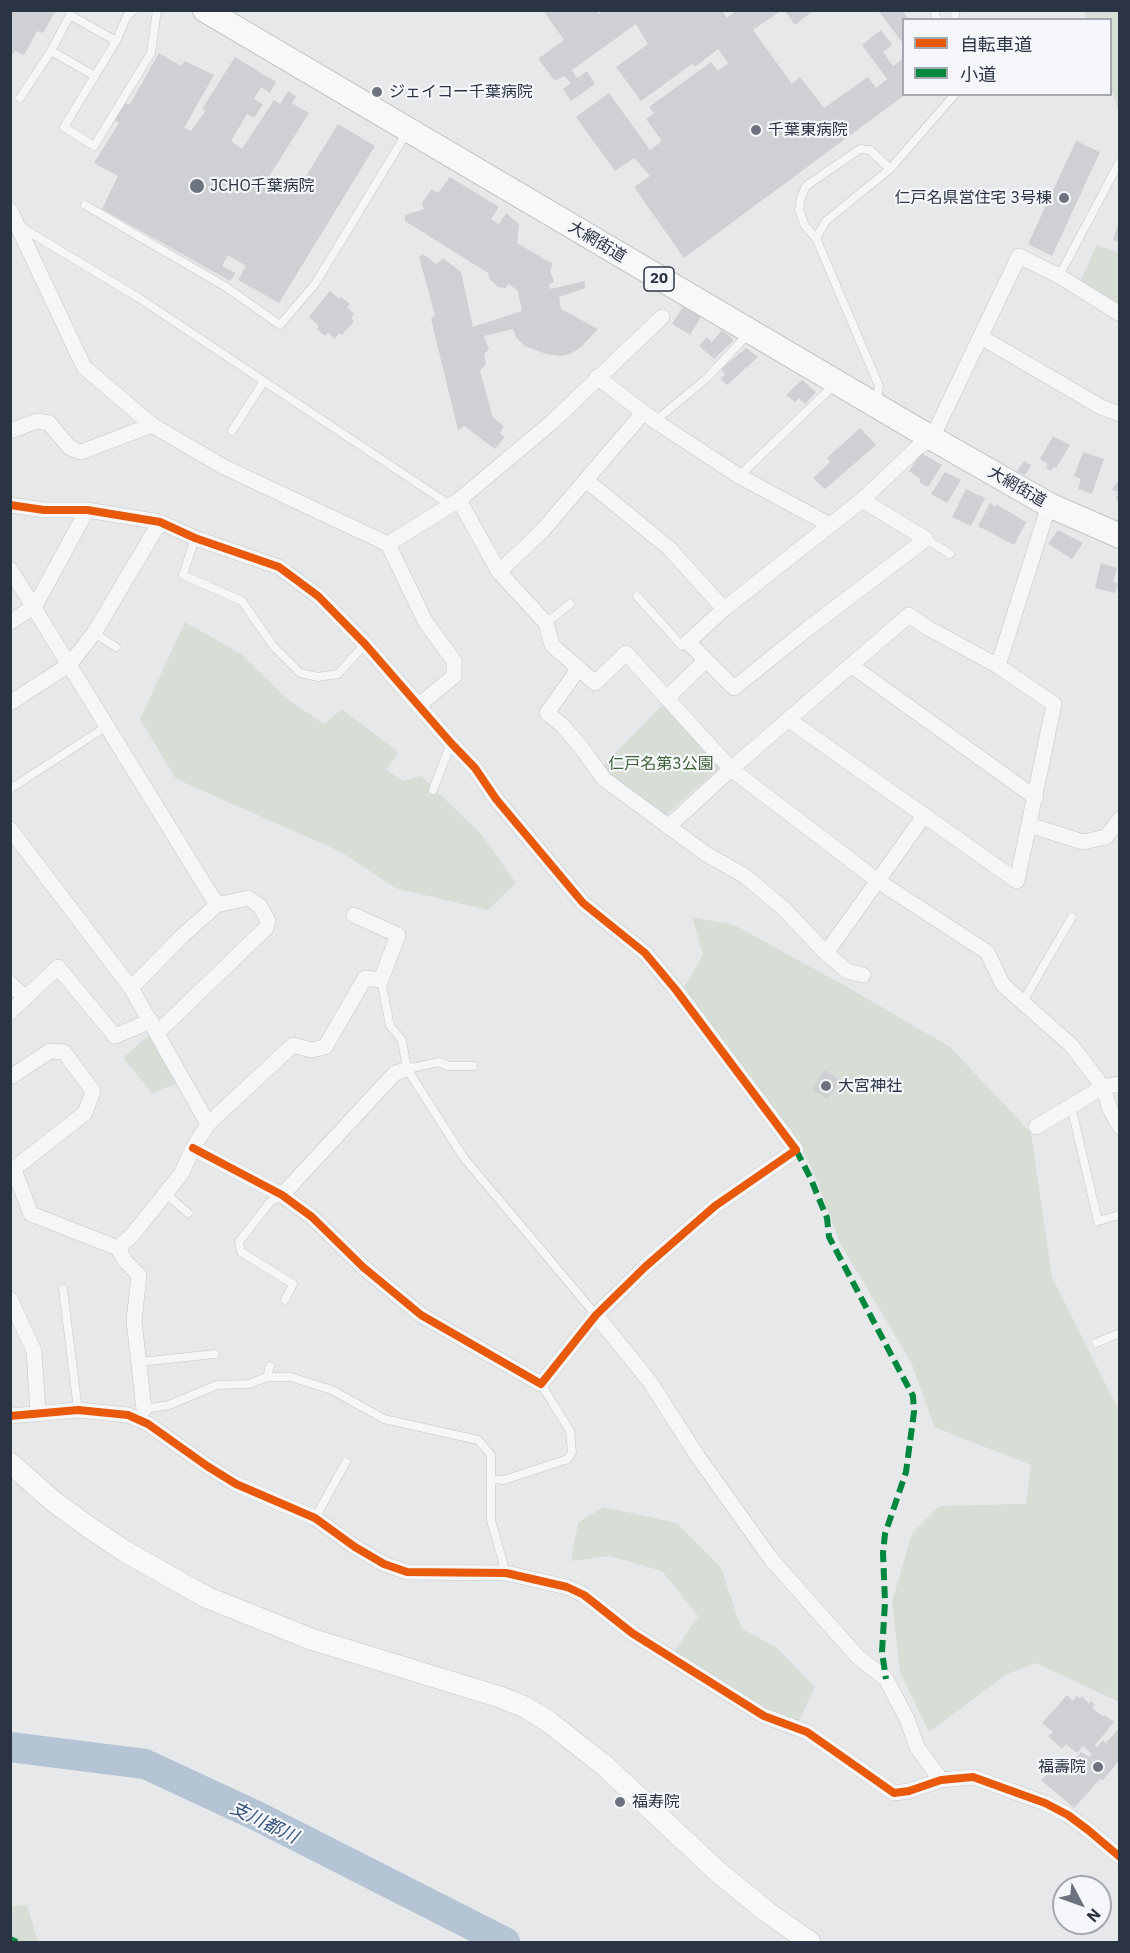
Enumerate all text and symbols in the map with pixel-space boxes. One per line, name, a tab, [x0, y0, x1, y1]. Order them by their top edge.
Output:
legend	[902, 18, 1112, 96]
text: 自転車道	[960, 33, 1032, 56]
text: 小道	[960, 63, 996, 86]
place label: ジェイコー千葉病院	[389, 82, 533, 102]
marker: ジェイコー千葉病院	[370, 85, 384, 99]
place label: 千葉東病院	[768, 120, 848, 140]
marker: 千葉東病院	[749, 123, 763, 137]
place label: JCHO千葉病院	[210, 176, 315, 196]
marker: JCHO千葉病院	[188, 177, 206, 195]
place label: 仁戸名県営住宅 3号棟	[895, 188, 1052, 208]
marker: 仁戸名県営住宅 3号棟	[1057, 191, 1071, 205]
street label: 大網街道	[565, 217, 629, 267]
road number: 20	[644, 267, 674, 291]
street label: 大網街道	[984, 463, 1050, 511]
park label: 仁戸名第3公園	[608, 754, 714, 774]
place label: 大宮神社	[838, 1076, 902, 1096]
marker: 大宮神社	[819, 1079, 833, 1093]
place label: 福壽院	[1038, 1757, 1086, 1777]
marker: 福壽院	[1091, 1760, 1105, 1774]
place label: 福寿院	[632, 1792, 680, 1812]
marker: 福寿院	[613, 1795, 627, 1809]
water label: 支川都川	[227, 1798, 301, 1848]
north arrow	[1052, 1875, 1112, 1935]
text: N	[1083, 1905, 1105, 1926]

